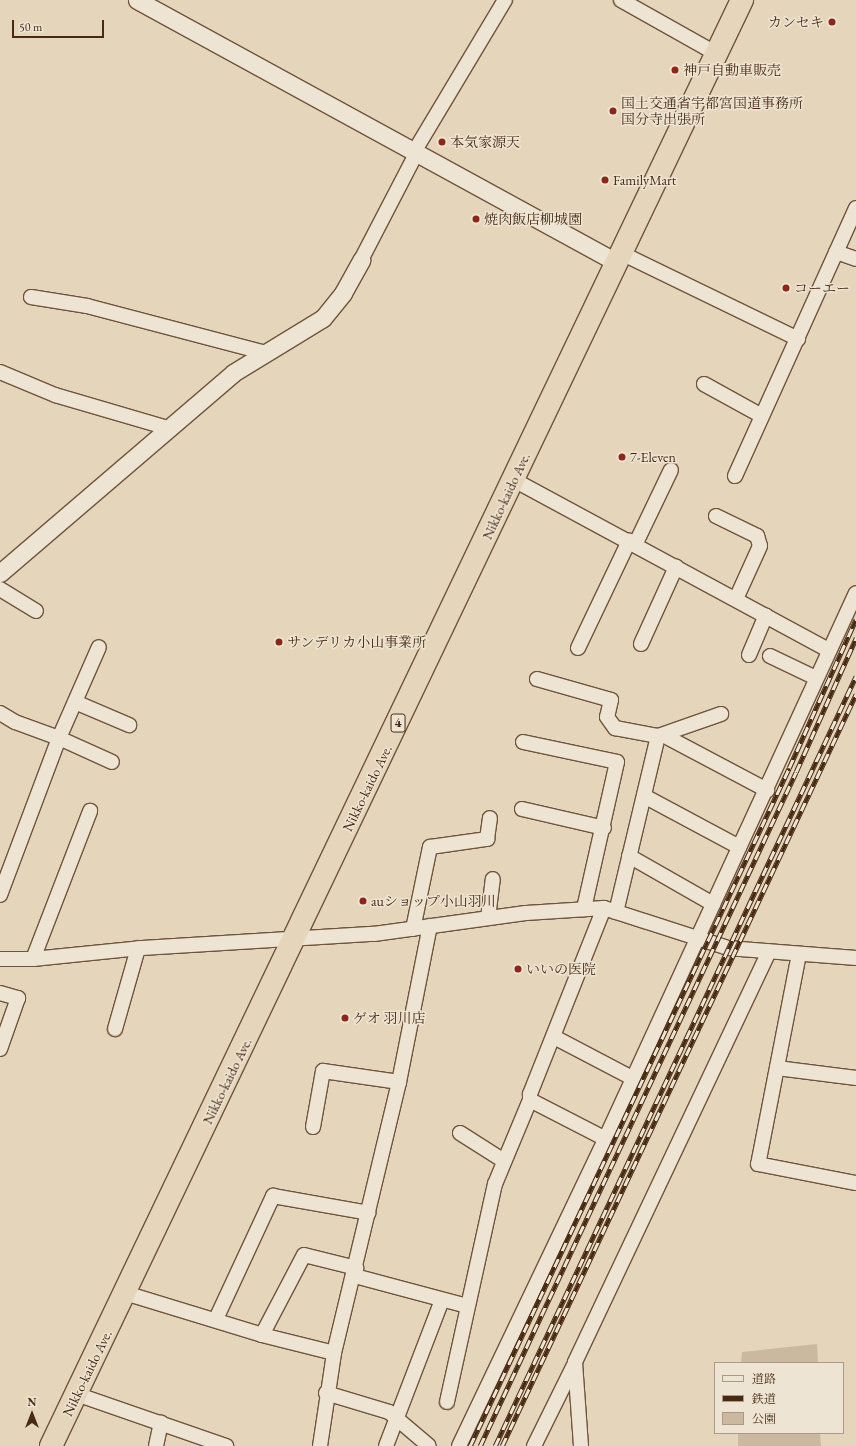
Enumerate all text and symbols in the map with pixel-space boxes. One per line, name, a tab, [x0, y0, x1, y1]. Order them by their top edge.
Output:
scale bar	[14, 12, 106, 38]
place label: カンセキ	[768, 14, 824, 30]
marker: カンセキ	[827, 17, 837, 27]
text: 50 m	[19, 19, 42, 35]
place label: 神戸自動車販売	[683, 62, 781, 78]
marker: 神戸自動車販売	[670, 65, 680, 75]
place label: 国土交通省宇都宮国道事務所 国分寺出張所	[621, 95, 803, 128]
marker: 国土交通省宇都宮国道事務所 国分寺出張所	[608, 106, 618, 116]
place label: 本気家源天	[450, 134, 520, 150]
marker: 本気家源天	[437, 137, 447, 147]
place label: FamilyMart	[613, 172, 676, 188]
marker: FamilyMart	[600, 175, 610, 185]
place label: 焼肉飯店柳城園	[484, 211, 582, 227]
marker: 焼肉飯店柳城園	[471, 214, 481, 224]
place label: コーエー	[794, 280, 850, 296]
marker: コーエー	[781, 283, 791, 293]
place label: 7-Eleven	[630, 449, 676, 465]
street label: Nikko-kaido Ave.	[479, 450, 533, 542]
marker: 7-Eleven	[617, 452, 627, 462]
place label: サンデリカ小山事業所	[287, 634, 427, 650]
marker: サンデリカ小山事業所	[274, 637, 284, 647]
road number: 4	[390, 712, 406, 734]
street label: Nikko-kaido Ave.	[339, 742, 395, 834]
place label: auショップ小山羽川	[371, 893, 496, 909]
marker: auショップ小山羽川	[358, 896, 368, 906]
place label: いいの医院	[526, 961, 596, 977]
marker: いいの医院	[513, 964, 523, 974]
place label: ゲオ 羽川店	[353, 1010, 426, 1026]
marker: ゲオ 羽川店	[340, 1013, 350, 1023]
street label: Nikko-kaido Ave.	[199, 1035, 255, 1127]
street label: Nikko-kaido Ave.	[59, 1327, 115, 1419]
legend	[714, 1362, 844, 1434]
text: 道路	[752, 1371, 776, 1387]
text: 鉄道	[752, 1391, 776, 1407]
north arrow	[12, 1394, 52, 1434]
text: N	[28, 1395, 36, 1409]
text: 公園	[752, 1411, 776, 1427]

